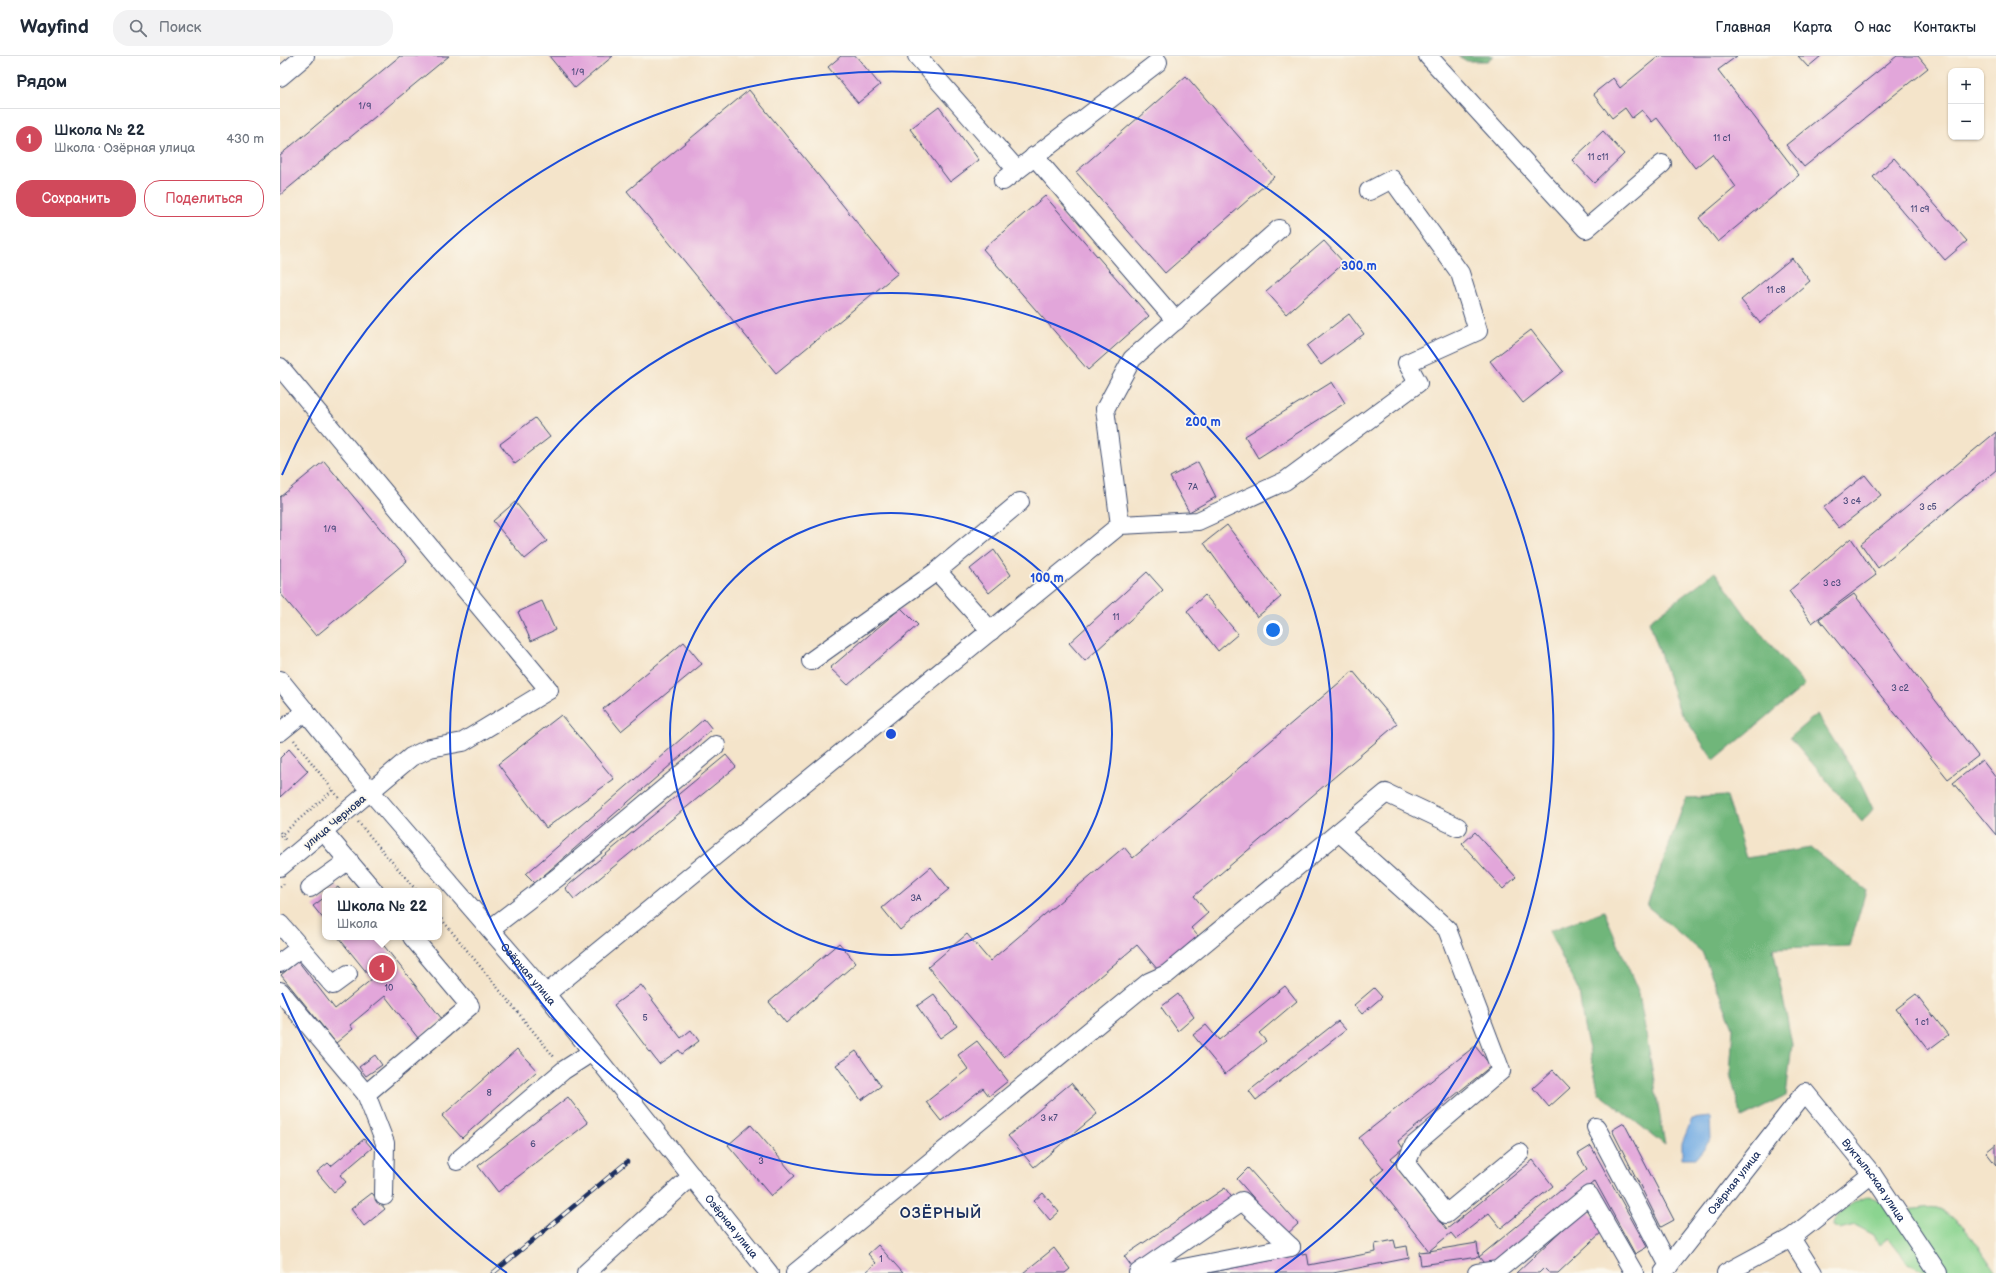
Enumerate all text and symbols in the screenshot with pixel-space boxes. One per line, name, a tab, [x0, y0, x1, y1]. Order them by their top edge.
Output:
search box	[113, 10, 393, 46]
text: Wayfind	[20, 16, 89, 39]
icon: search	[127, 17, 149, 39]
text: Поиск	[159, 18, 202, 37]
text: Главная	[1716, 19, 1771, 36]
text: Карта	[1793, 19, 1832, 36]
text: О нас	[1854, 19, 1891, 36]
text: Контакты	[1913, 19, 1976, 36]
house number: 1/9	[572, 67, 584, 78]
map controls	[1948, 68, 1984, 140]
button: +	[1948, 68, 1984, 104]
text: Рядом	[16, 72, 67, 92]
house number: 1/9	[359, 101, 371, 112]
button: −	[1948, 104, 1984, 140]
text: Школа № 22	[54, 121, 145, 140]
text: 1	[26, 131, 32, 147]
text: 430 m	[226, 131, 264, 147]
house number: 11 с1	[1713, 133, 1731, 144]
text: Школа · Озёрная улица	[54, 140, 195, 156]
house number: 11 с11	[1588, 152, 1608, 163]
button: Сохранить	[16, 180, 136, 217]
button: Поделиться	[144, 180, 264, 217]
house number: 11 с9	[1910, 204, 1930, 215]
text: 300 m	[1341, 259, 1377, 274]
house number: 11 с8	[1766, 285, 1786, 296]
text: 200 m	[1185, 415, 1221, 430]
house number: 7А	[1188, 482, 1198, 493]
house number: 3 с4	[1843, 496, 1861, 507]
house number: 3 с5	[1919, 502, 1937, 513]
house number: 1/9	[324, 524, 336, 535]
text: 100 m	[1030, 571, 1064, 586]
house number: 3 с3	[1823, 578, 1841, 589]
house number: 11	[1113, 612, 1119, 623]
your location	[1263, 620, 1283, 640]
house number: 3 с2	[1891, 683, 1910, 694]
centre of rings	[884, 727, 898, 741]
street label: улица Чернова	[301, 792, 369, 852]
popup	[322, 888, 442, 940]
house number: 3А	[911, 893, 922, 904]
text: Школа № 22	[337, 897, 427, 916]
text: Школа	[337, 916, 378, 932]
street label: Озёрная улица	[498, 940, 559, 1008]
pin: 1	[369, 953, 395, 983]
house number: 10	[385, 983, 393, 994]
house number: 5	[642, 1013, 648, 1024]
house number: 1 с1	[1915, 1017, 1929, 1028]
house number: 8	[486, 1088, 492, 1099]
house number: 3 к7	[1040, 1113, 1058, 1124]
street label: Вуктыльская улица	[1839, 1136, 1909, 1225]
house number: 6	[530, 1139, 536, 1150]
street label: Озёрная улица	[1705, 1148, 1763, 1217]
house number: 3	[758, 1156, 764, 1167]
street label: Озёрная улица	[702, 1192, 761, 1261]
district label: ОЗЁРНЫЙ	[900, 1203, 982, 1223]
house number: 1	[879, 1254, 883, 1265]

